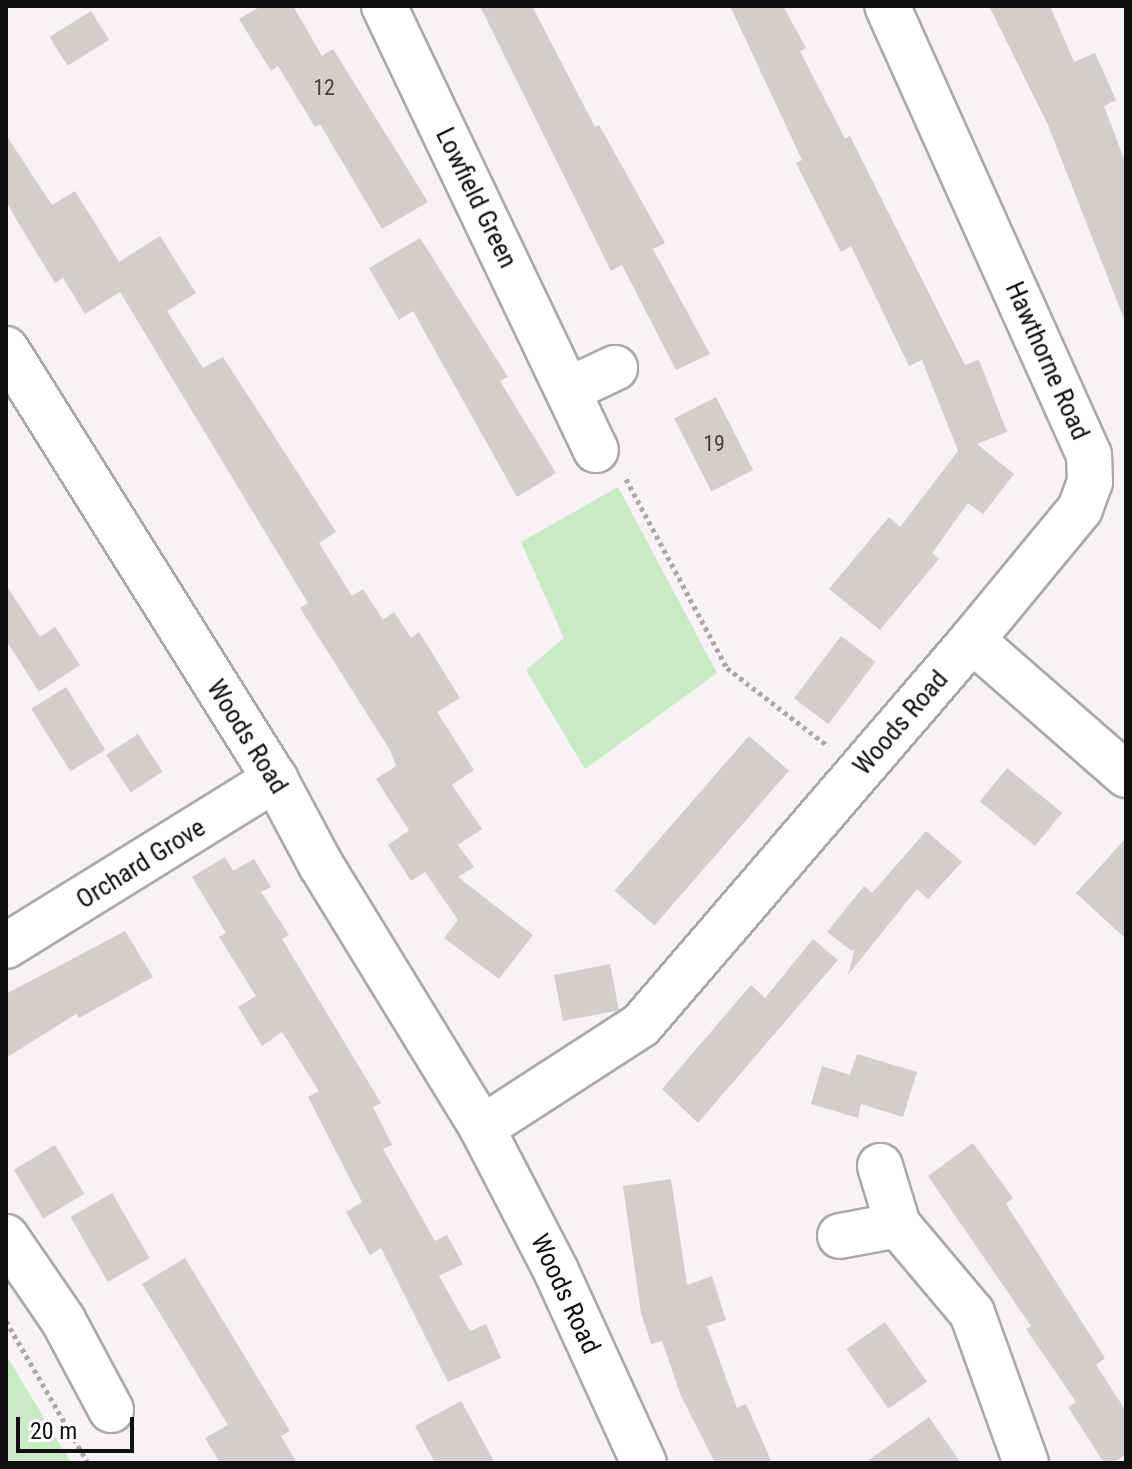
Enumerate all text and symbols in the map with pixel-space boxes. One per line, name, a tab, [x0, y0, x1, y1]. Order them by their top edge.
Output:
house number: 12	[313, 75, 335, 101]
street label: Lowfield Green	[429, 123, 523, 273]
street label: Hawthorne Road	[998, 277, 1096, 445]
house number: 19	[703, 431, 725, 457]
street label: Woods Road	[847, 664, 955, 782]
street label: Woods Road	[200, 674, 294, 800]
street label: Orchard Grove	[71, 812, 211, 916]
street label: Woods Road	[524, 1229, 606, 1359]
scale bar	[20, 1401, 138, 1451]
text: 20 m	[30, 1417, 77, 1445]

